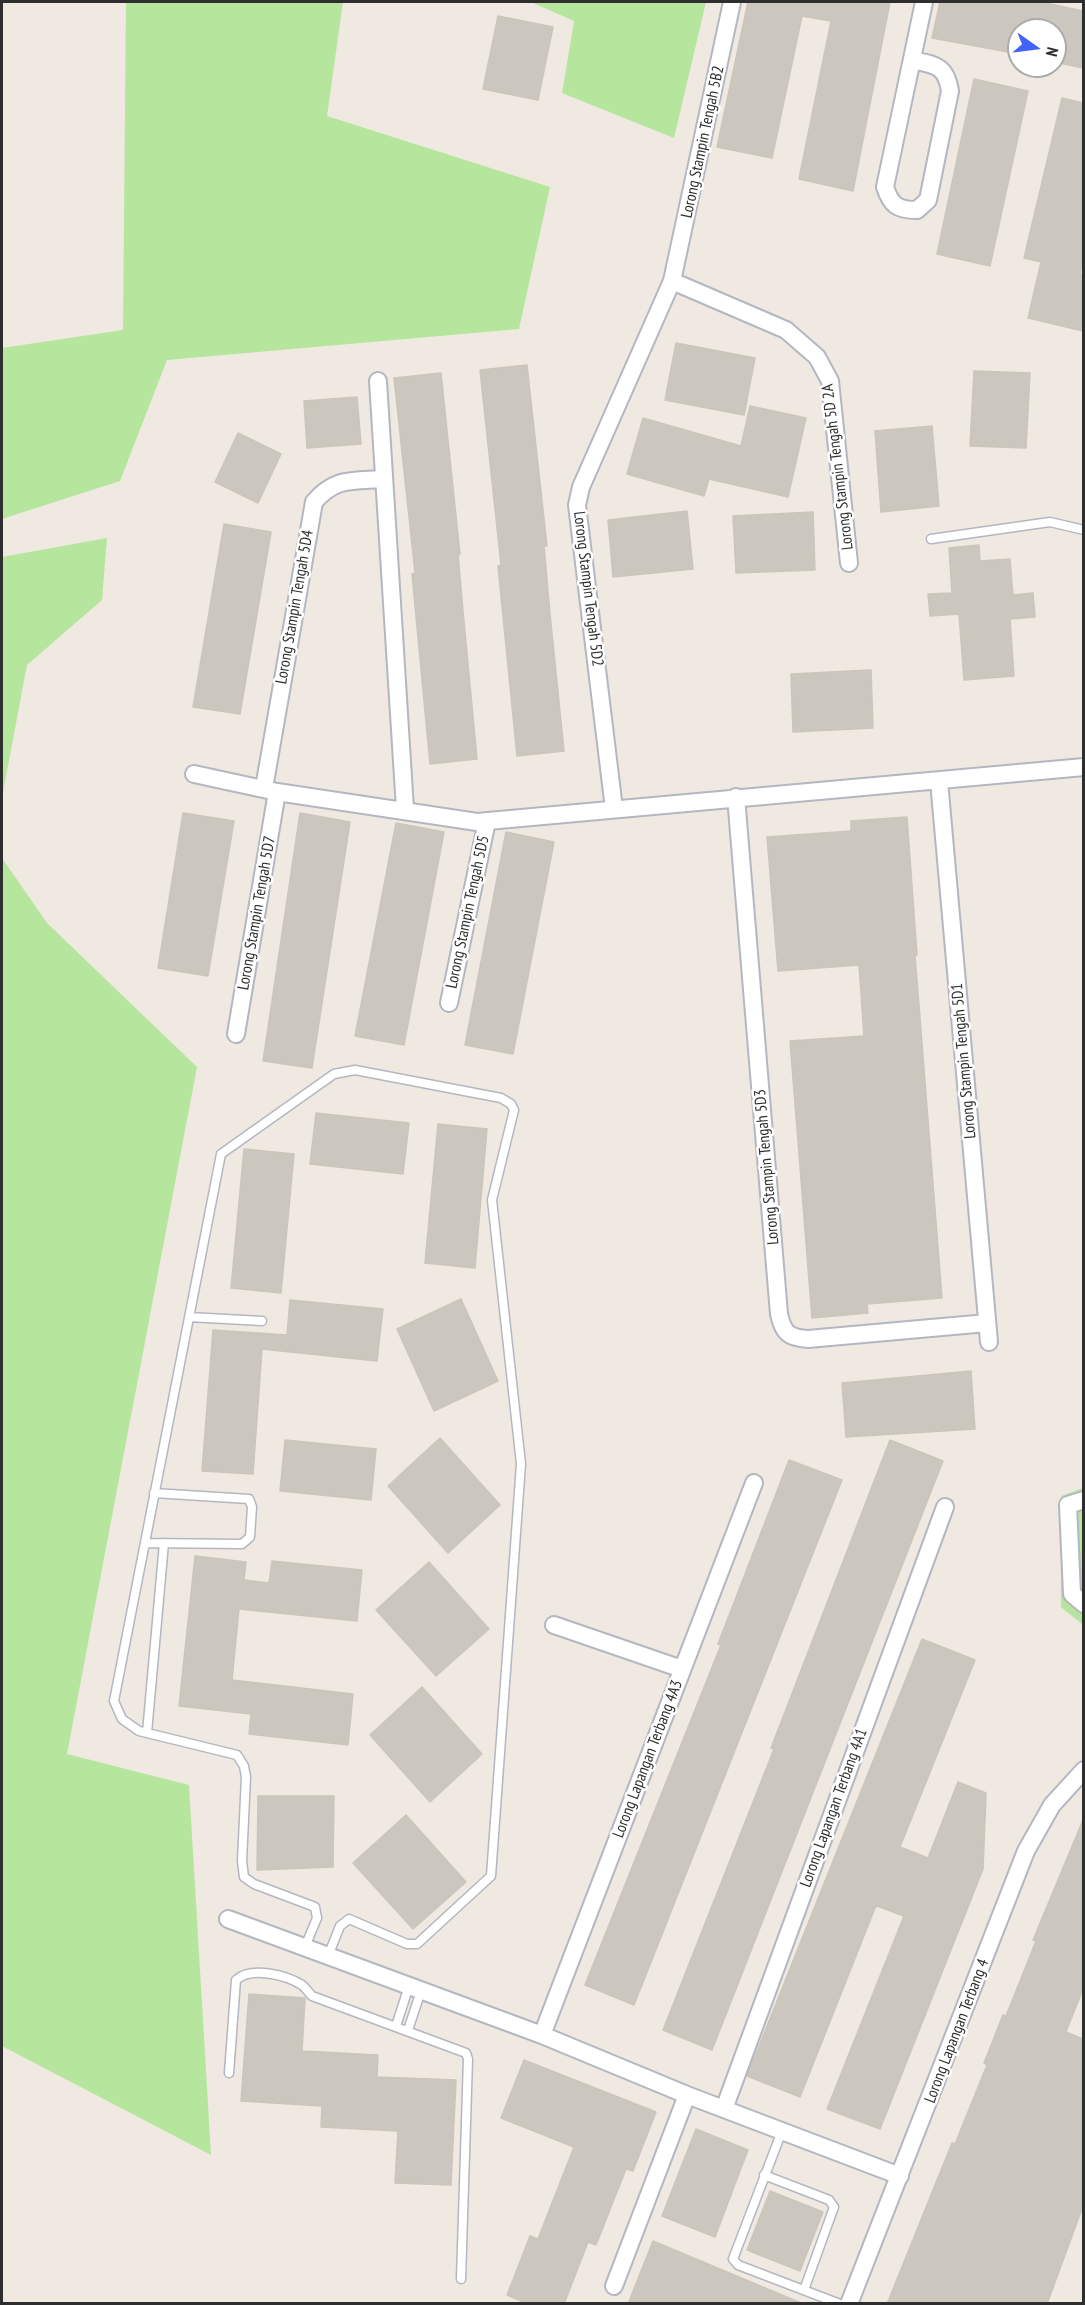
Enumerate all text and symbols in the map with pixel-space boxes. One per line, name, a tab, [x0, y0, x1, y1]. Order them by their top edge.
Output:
north arrow	[1007, 18, 1067, 78]
text: N	[1042, 45, 1063, 58]
street label: Lorong Stampin Tengah 5B2	[677, 64, 729, 220]
street label: Lorong Stampin Tengah 5D 2A	[818, 383, 858, 551]
street label: Lorong Stampin Tengah 5D2	[569, 510, 607, 668]
street label: Lorong Stampin Tengah 5D4	[272, 528, 318, 686]
street label: Lorong Stampin Tengah 5D7	[234, 834, 280, 992]
street label: Lorong Stampin Tengah 5D5	[442, 834, 494, 990]
street label: Lorong Stampin Tengah 5D1	[948, 982, 980, 1140]
street label: Lorong Stampin Tengah 5D3	[751, 1088, 783, 1246]
street label: Lorong Lapangan Terbang 4A3	[609, 1677, 687, 1841]
street label: Lorong Lapangan Terbang 4A1	[796, 1726, 872, 1890]
street label: Lorong Lapangan Terbang 4	[921, 1956, 993, 2106]

